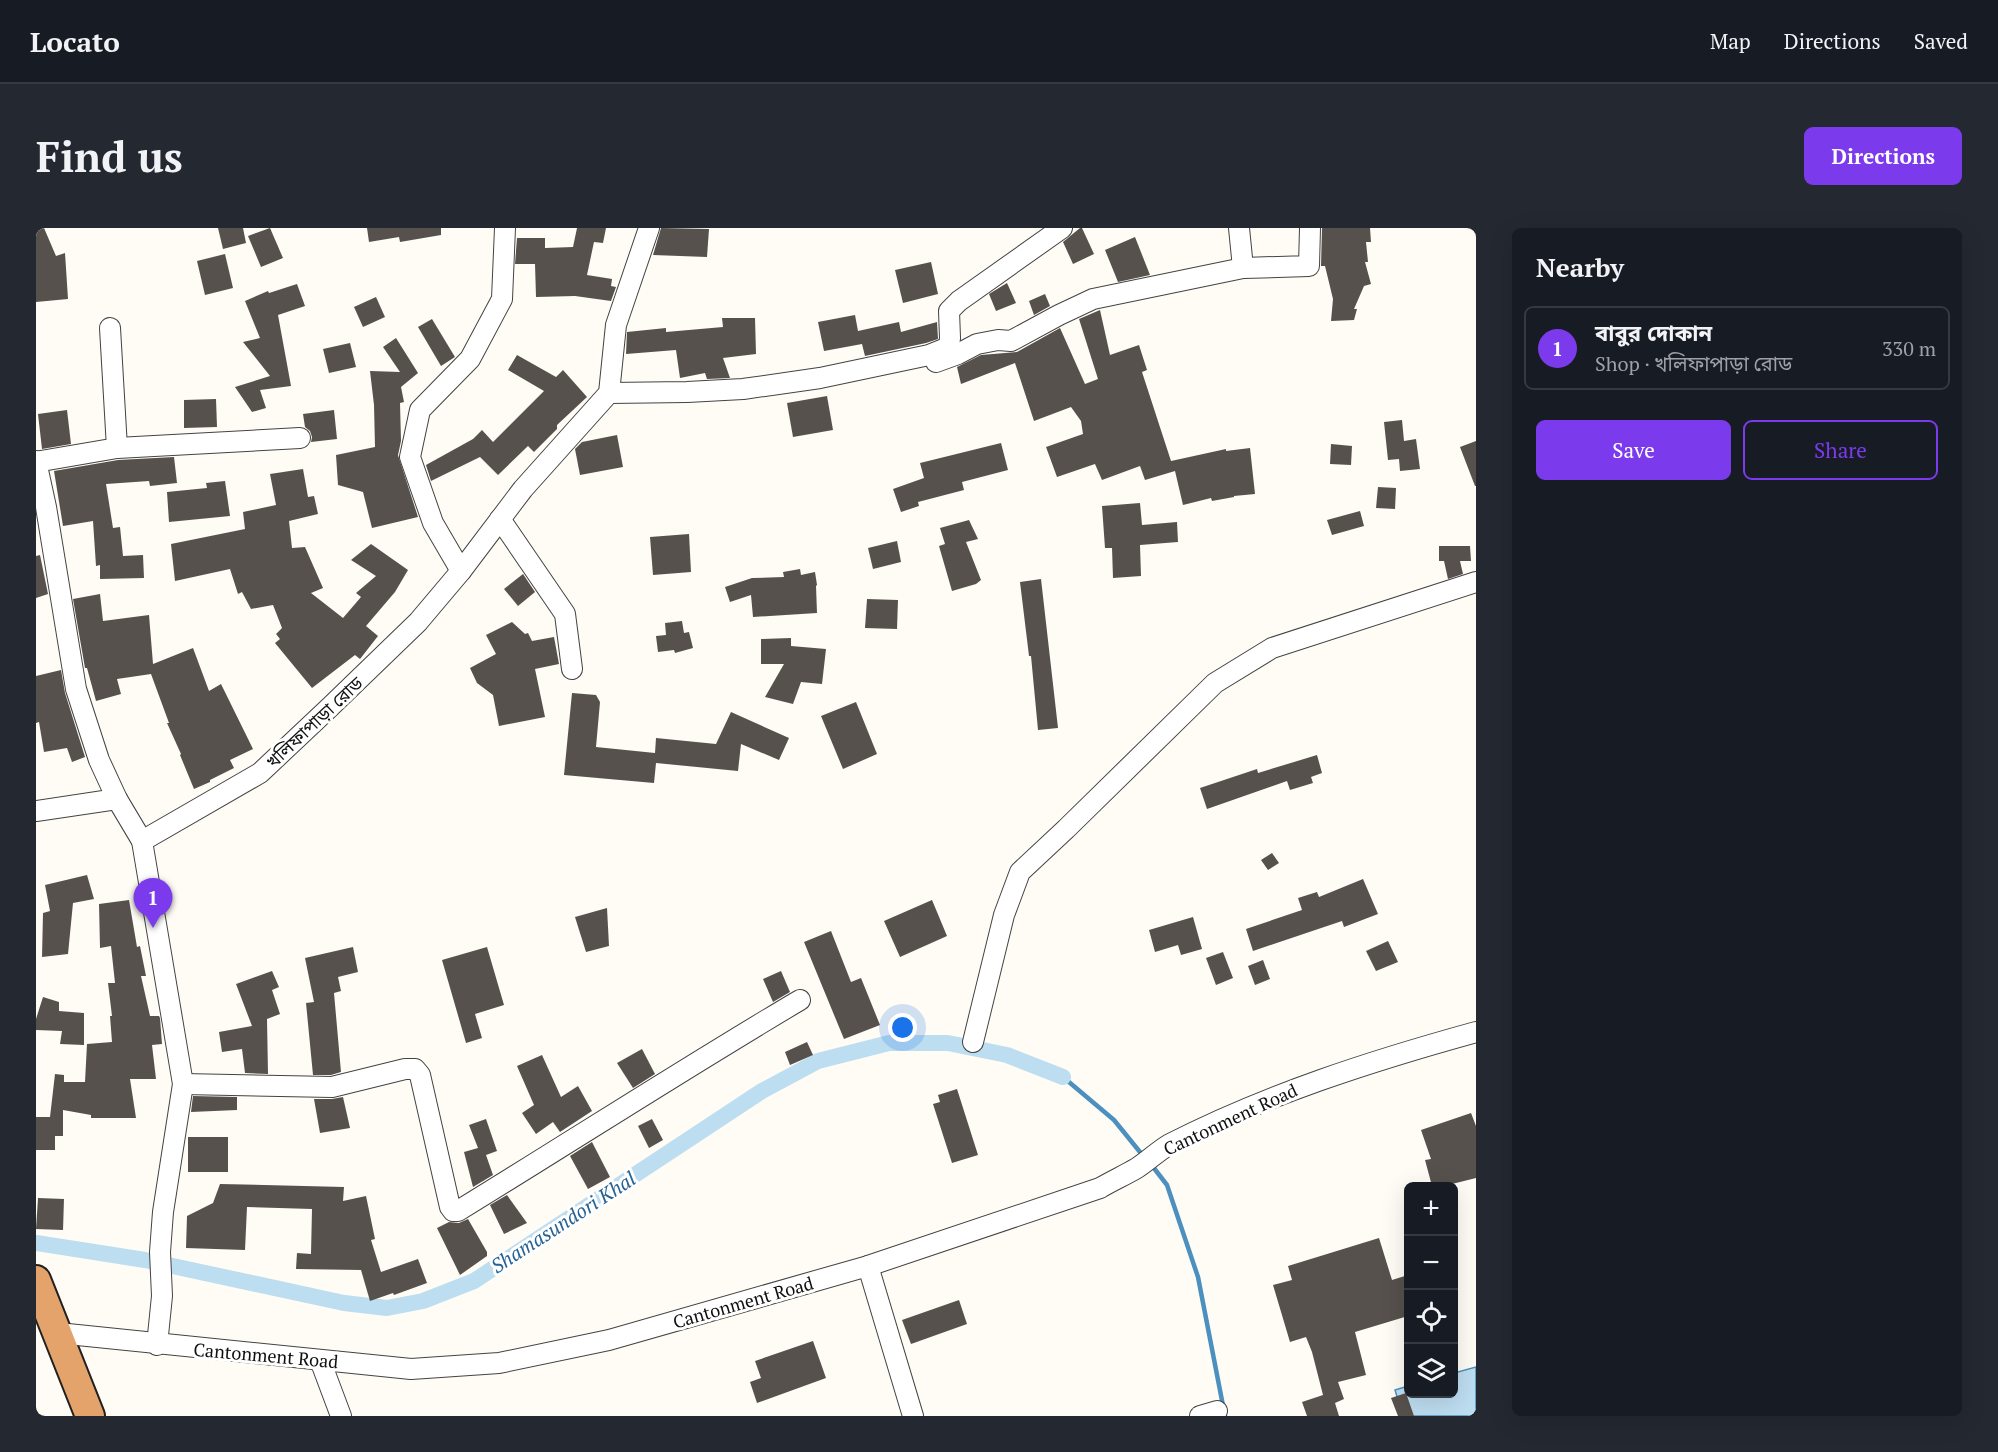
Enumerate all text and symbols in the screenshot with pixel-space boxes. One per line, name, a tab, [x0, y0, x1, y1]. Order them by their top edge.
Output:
text: Locato	[30, 23, 120, 60]
text: Map	[1710, 27, 1751, 55]
text: Directions	[1784, 27, 1881, 55]
text: Saved	[1914, 27, 1968, 55]
button: Directions	[1804, 127, 1962, 185]
text: Find us	[36, 128, 183, 184]
text: Nearby	[1536, 250, 1624, 284]
text: বাবুর দোকান	[1595, 318, 1712, 347]
text: 1	[1552, 335, 1563, 362]
text: 330 m	[1882, 335, 1936, 362]
text: Shop · খলিফাপাড়া রোড	[1595, 350, 1792, 377]
button: Save	[1536, 420, 1731, 480]
button: Share	[1743, 420, 1938, 480]
street label: খলিফাপাড়া রোড	[260, 671, 368, 773]
pin: 1	[134, 878, 172, 928]
your location	[888, 1013, 917, 1042]
street label: Cantonment Road	[1159, 1077, 1301, 1161]
water label: Shamasundori Khal	[485, 1165, 641, 1279]
map controls	[1404, 1182, 1458, 1398]
button: +	[1404, 1182, 1458, 1236]
button: −	[1404, 1236, 1458, 1290]
street label: Cantonment Road	[670, 1270, 816, 1334]
button: locate	[1404, 1290, 1458, 1344]
street label: Cantonment Road	[193, 1337, 339, 1373]
button: layers	[1404, 1344, 1458, 1398]

